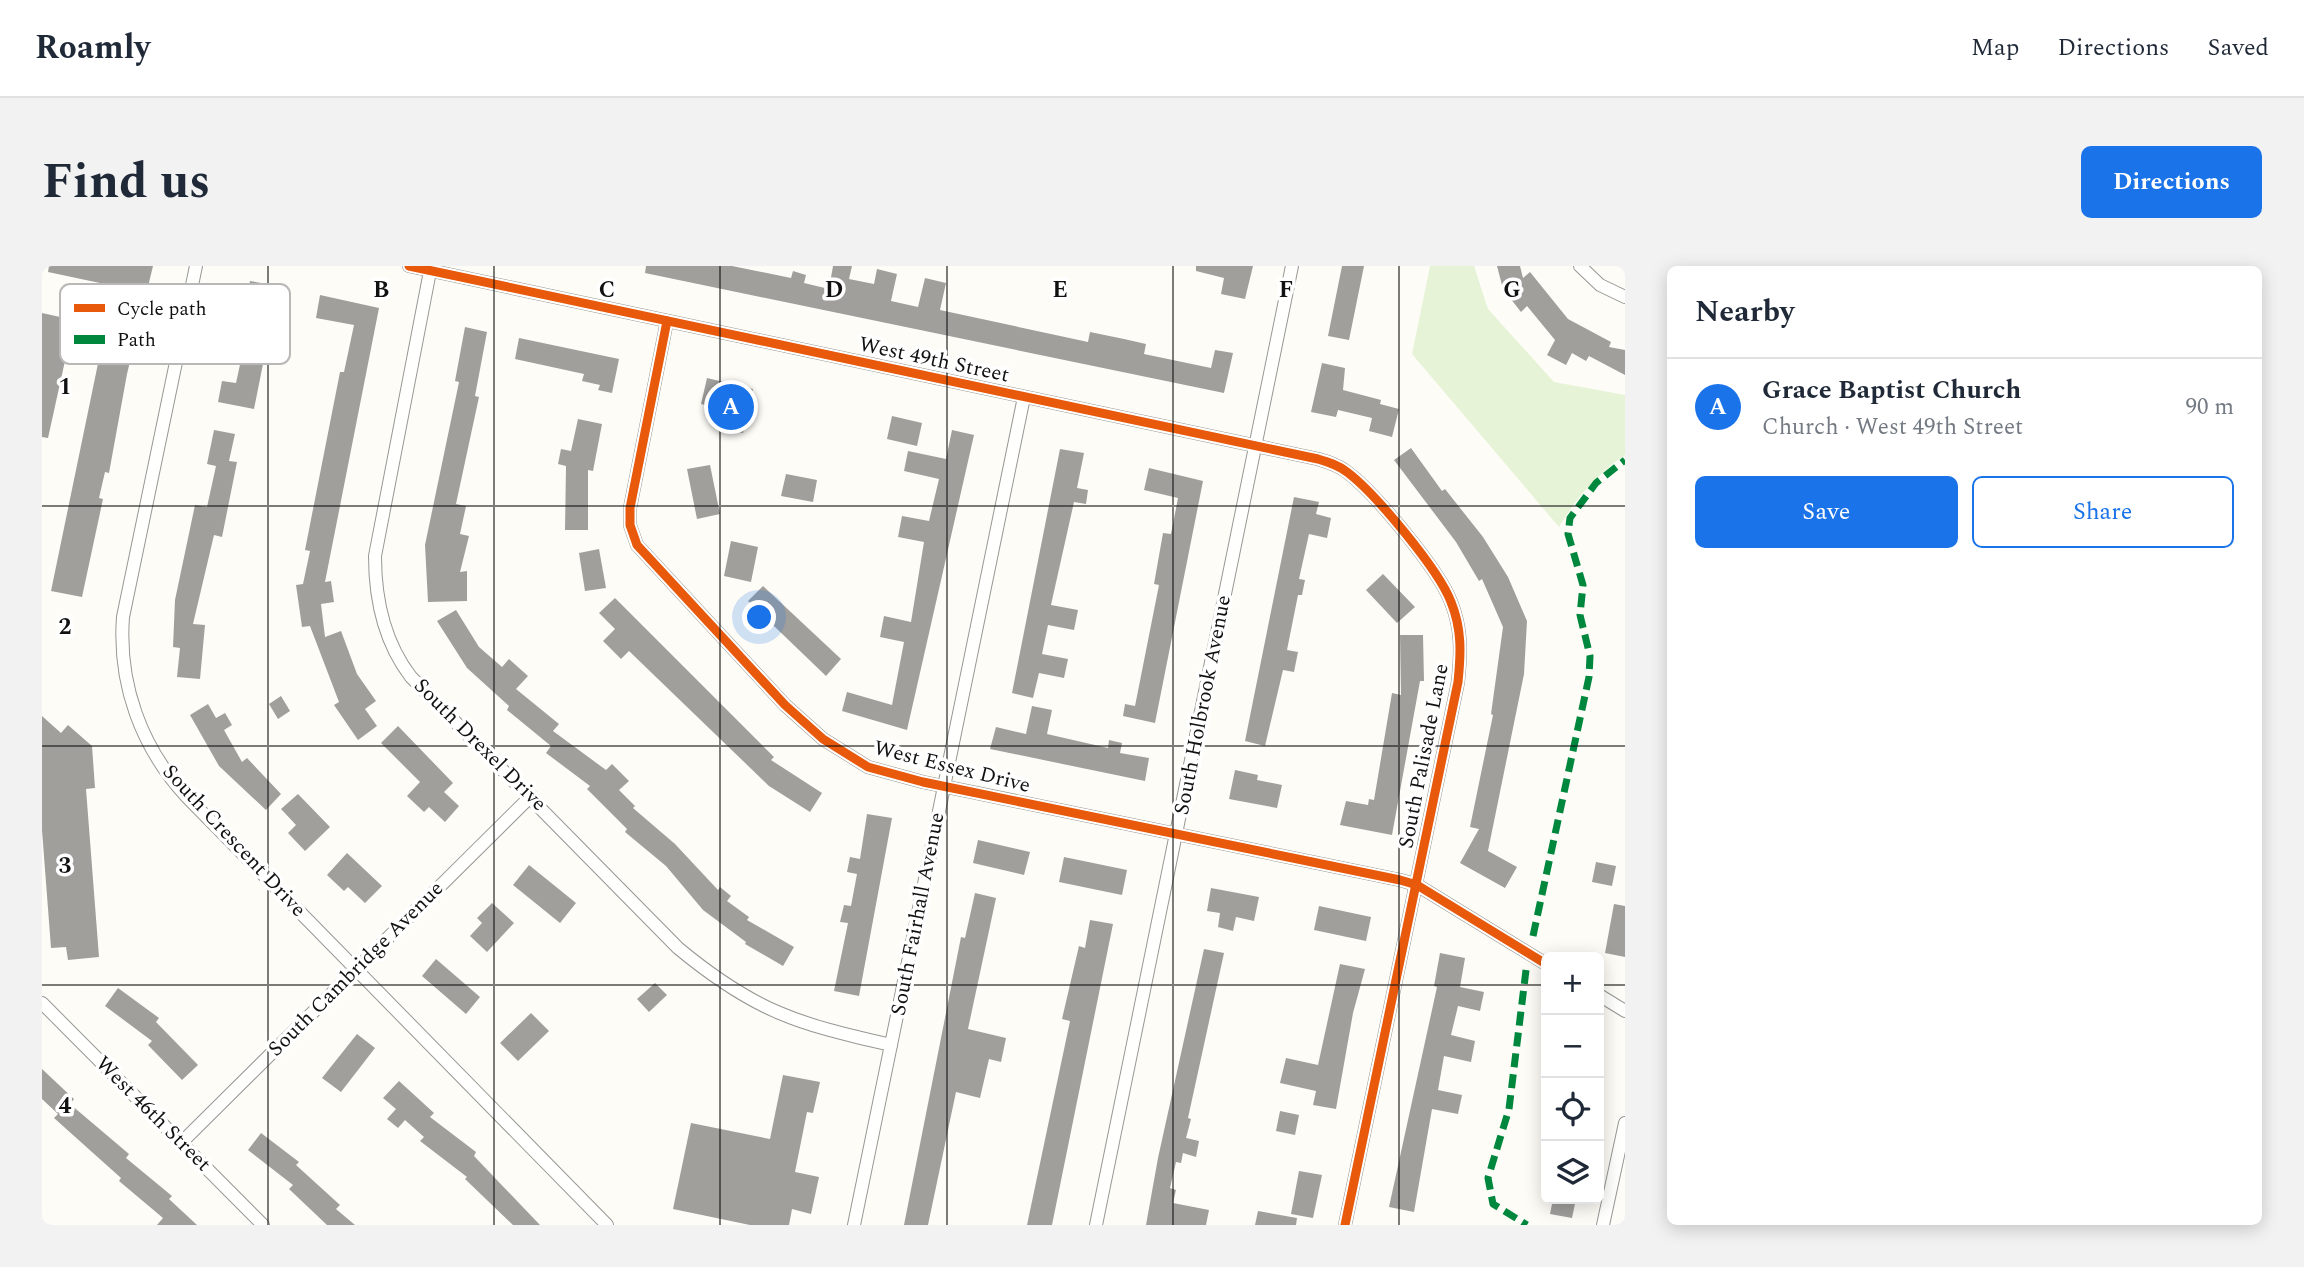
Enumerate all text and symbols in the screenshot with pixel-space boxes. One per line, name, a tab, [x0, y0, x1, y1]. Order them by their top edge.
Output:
text: Roamly	[35, 23, 150, 73]
text: Map	[1971, 30, 2019, 66]
text: Directions	[2057, 30, 2169, 66]
text: Saved	[2207, 30, 2269, 66]
text: Find us	[42, 145, 210, 220]
button: Directions	[2081, 146, 2262, 218]
text: B	[373, 273, 389, 308]
text: C	[599, 273, 615, 308]
text: D	[825, 273, 843, 308]
text: E	[1052, 273, 1068, 308]
text: F	[1279, 273, 1293, 308]
text: G	[1503, 273, 1521, 308]
legend	[60, 284, 290, 364]
text: Nearby	[1695, 289, 1794, 335]
text: Cycle path	[117, 295, 207, 324]
text: Path	[117, 326, 156, 355]
street label: West 49th Street	[856, 328, 1012, 392]
text: 1	[59, 370, 71, 405]
text: Grace Baptist Church	[1762, 370, 2021, 410]
pin: A	[708, 381, 754, 433]
text: A	[1709, 390, 1727, 425]
text: 90 m	[2185, 390, 2234, 425]
text: Church · West 49th Street	[1762, 410, 2023, 445]
button: Save	[1695, 476, 1958, 548]
button: Share	[1972, 476, 2234, 548]
street label: South Holbrook Avenue	[1166, 592, 1240, 818]
your location	[742, 600, 776, 634]
text: 2	[59, 610, 72, 645]
street label: South Palisade Lane	[1390, 661, 1458, 851]
street label: South Drexel Drive	[406, 671, 554, 819]
street label: West Essex Drive	[870, 732, 1034, 802]
street label: South Crescent Drive	[154, 757, 314, 925]
street label: South Fairhall Avenue	[883, 810, 953, 1018]
text: 3	[59, 849, 72, 884]
street label: South Cambridge Avenue	[261, 874, 451, 1064]
map controls	[1541, 952, 1604, 1204]
button: +	[1541, 952, 1604, 1015]
button: −	[1541, 1015, 1604, 1078]
street label: West 46th Street	[88, 1049, 218, 1179]
button: locate	[1541, 1078, 1604, 1141]
text: 4	[59, 1089, 72, 1124]
button: layers	[1541, 1141, 1604, 1204]

